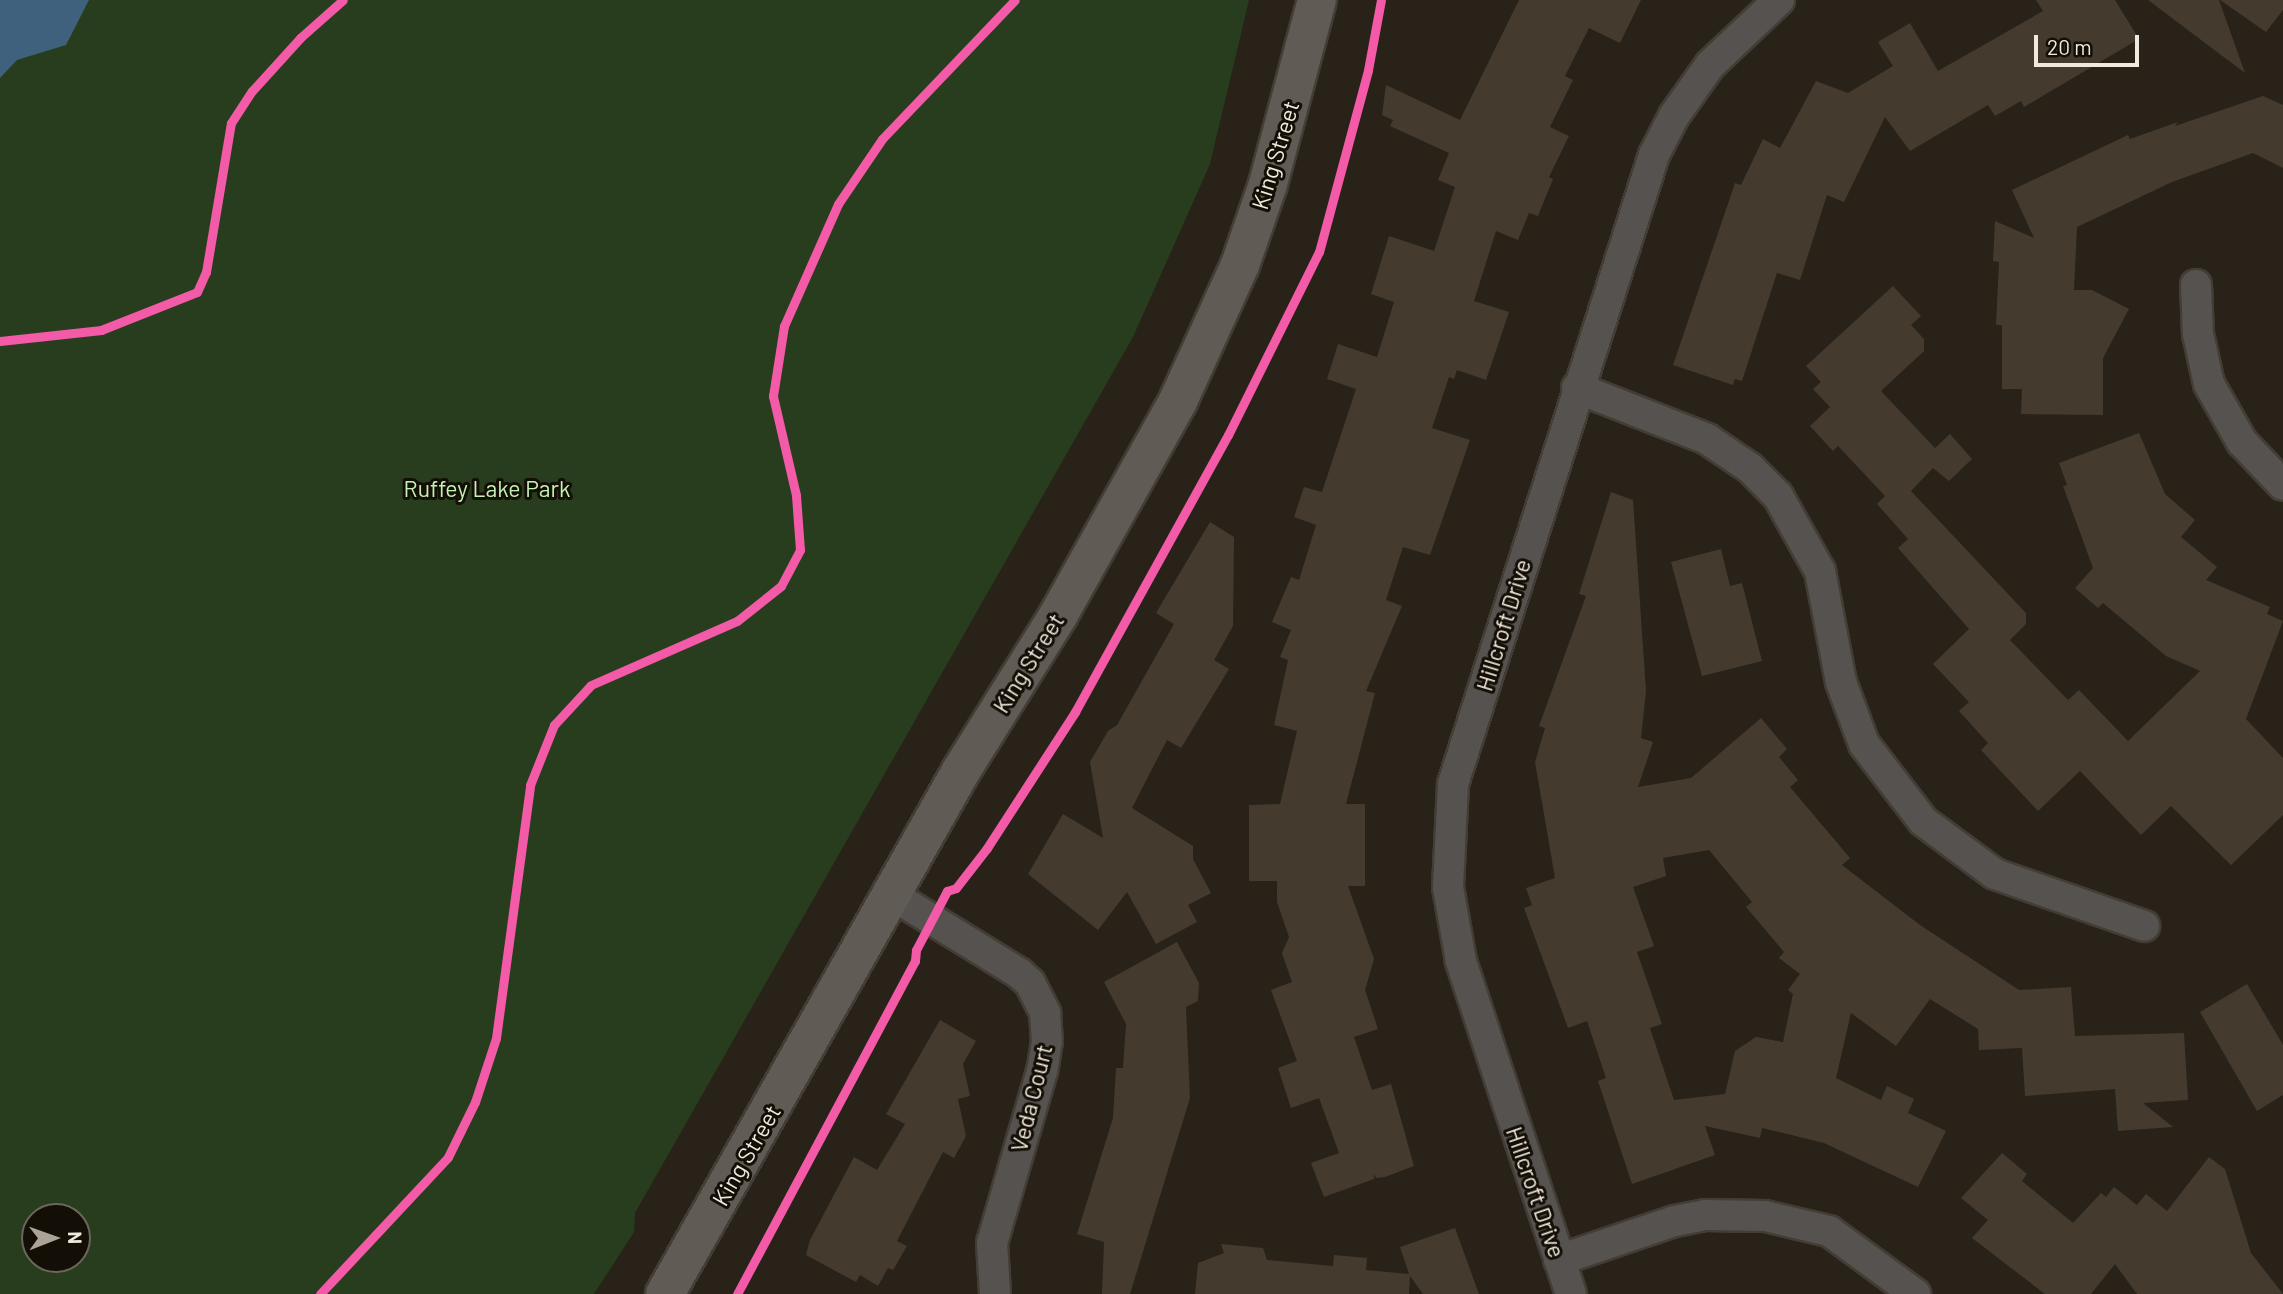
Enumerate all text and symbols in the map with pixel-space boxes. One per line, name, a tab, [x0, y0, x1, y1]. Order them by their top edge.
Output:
scale bar	[2038, 21, 2143, 65]
text: 20 m	[2047, 34, 2092, 59]
street label: King Street	[1245, 97, 1305, 213]
park label: Ruffey Lake Park	[404, 474, 570, 502]
street label: Hillcroft Drive	[1470, 556, 1536, 694]
street label: King Street	[987, 608, 1069, 718]
street label: Veda Court	[1004, 1042, 1058, 1154]
street label: King Street	[706, 1100, 786, 1210]
street label: Hillcroft Drive	[1501, 1123, 1571, 1261]
north arrow	[21, 1203, 91, 1273]
text: N	[64, 1231, 87, 1244]

